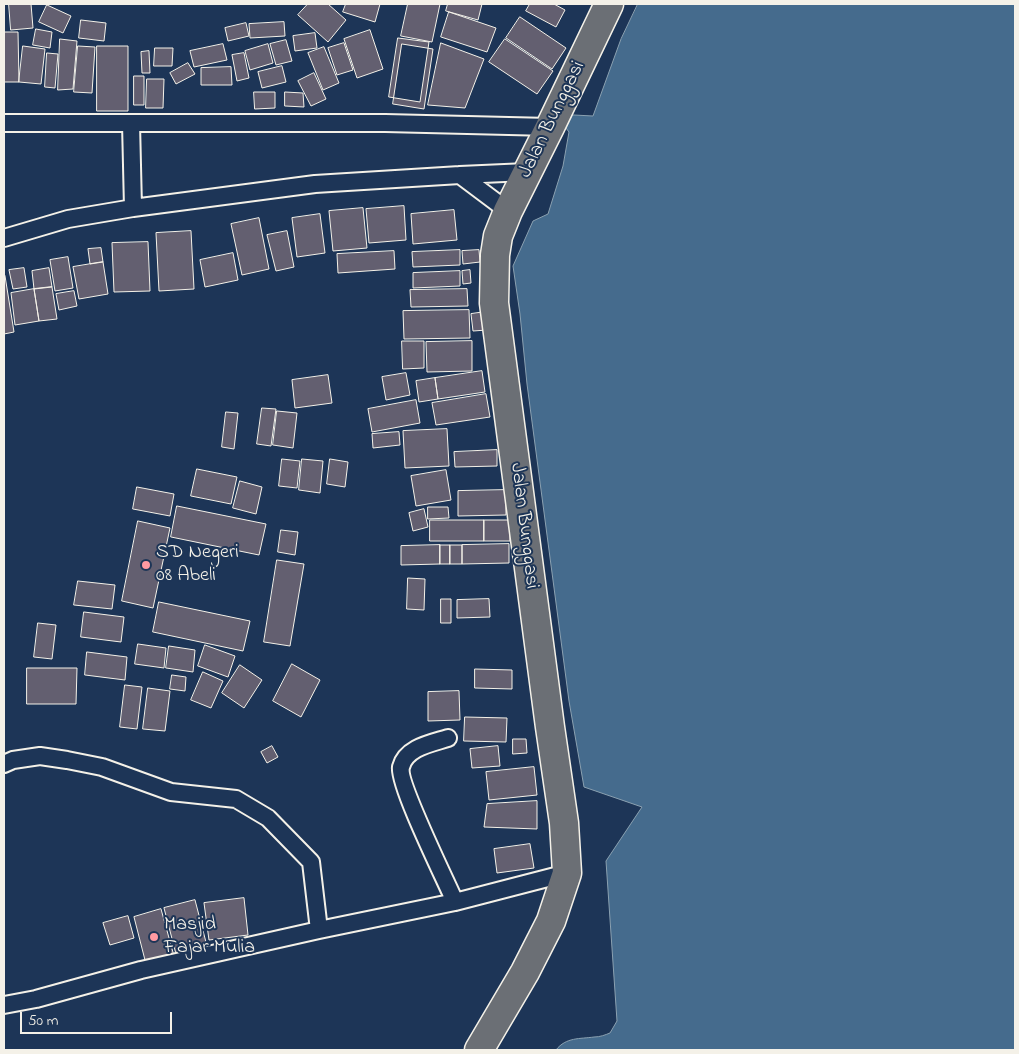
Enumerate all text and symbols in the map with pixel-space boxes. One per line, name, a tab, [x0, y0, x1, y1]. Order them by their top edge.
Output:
street label: Jalan Bunggasi	[514, 58, 592, 182]
street label: Jalan Bunggasi	[503, 462, 543, 590]
place label: SD Negeri 08 Abeli	[156, 542, 239, 589]
marker: SD Negeri 08 Abeli	[140, 559, 152, 571]
place label: Masjid Fajar Mulia	[164, 914, 255, 961]
marker: Masjid Fajar Mulia	[148, 931, 160, 943]
scale bar	[22, 1002, 175, 1034]
text: 50 m	[28, 1010, 58, 1032]

